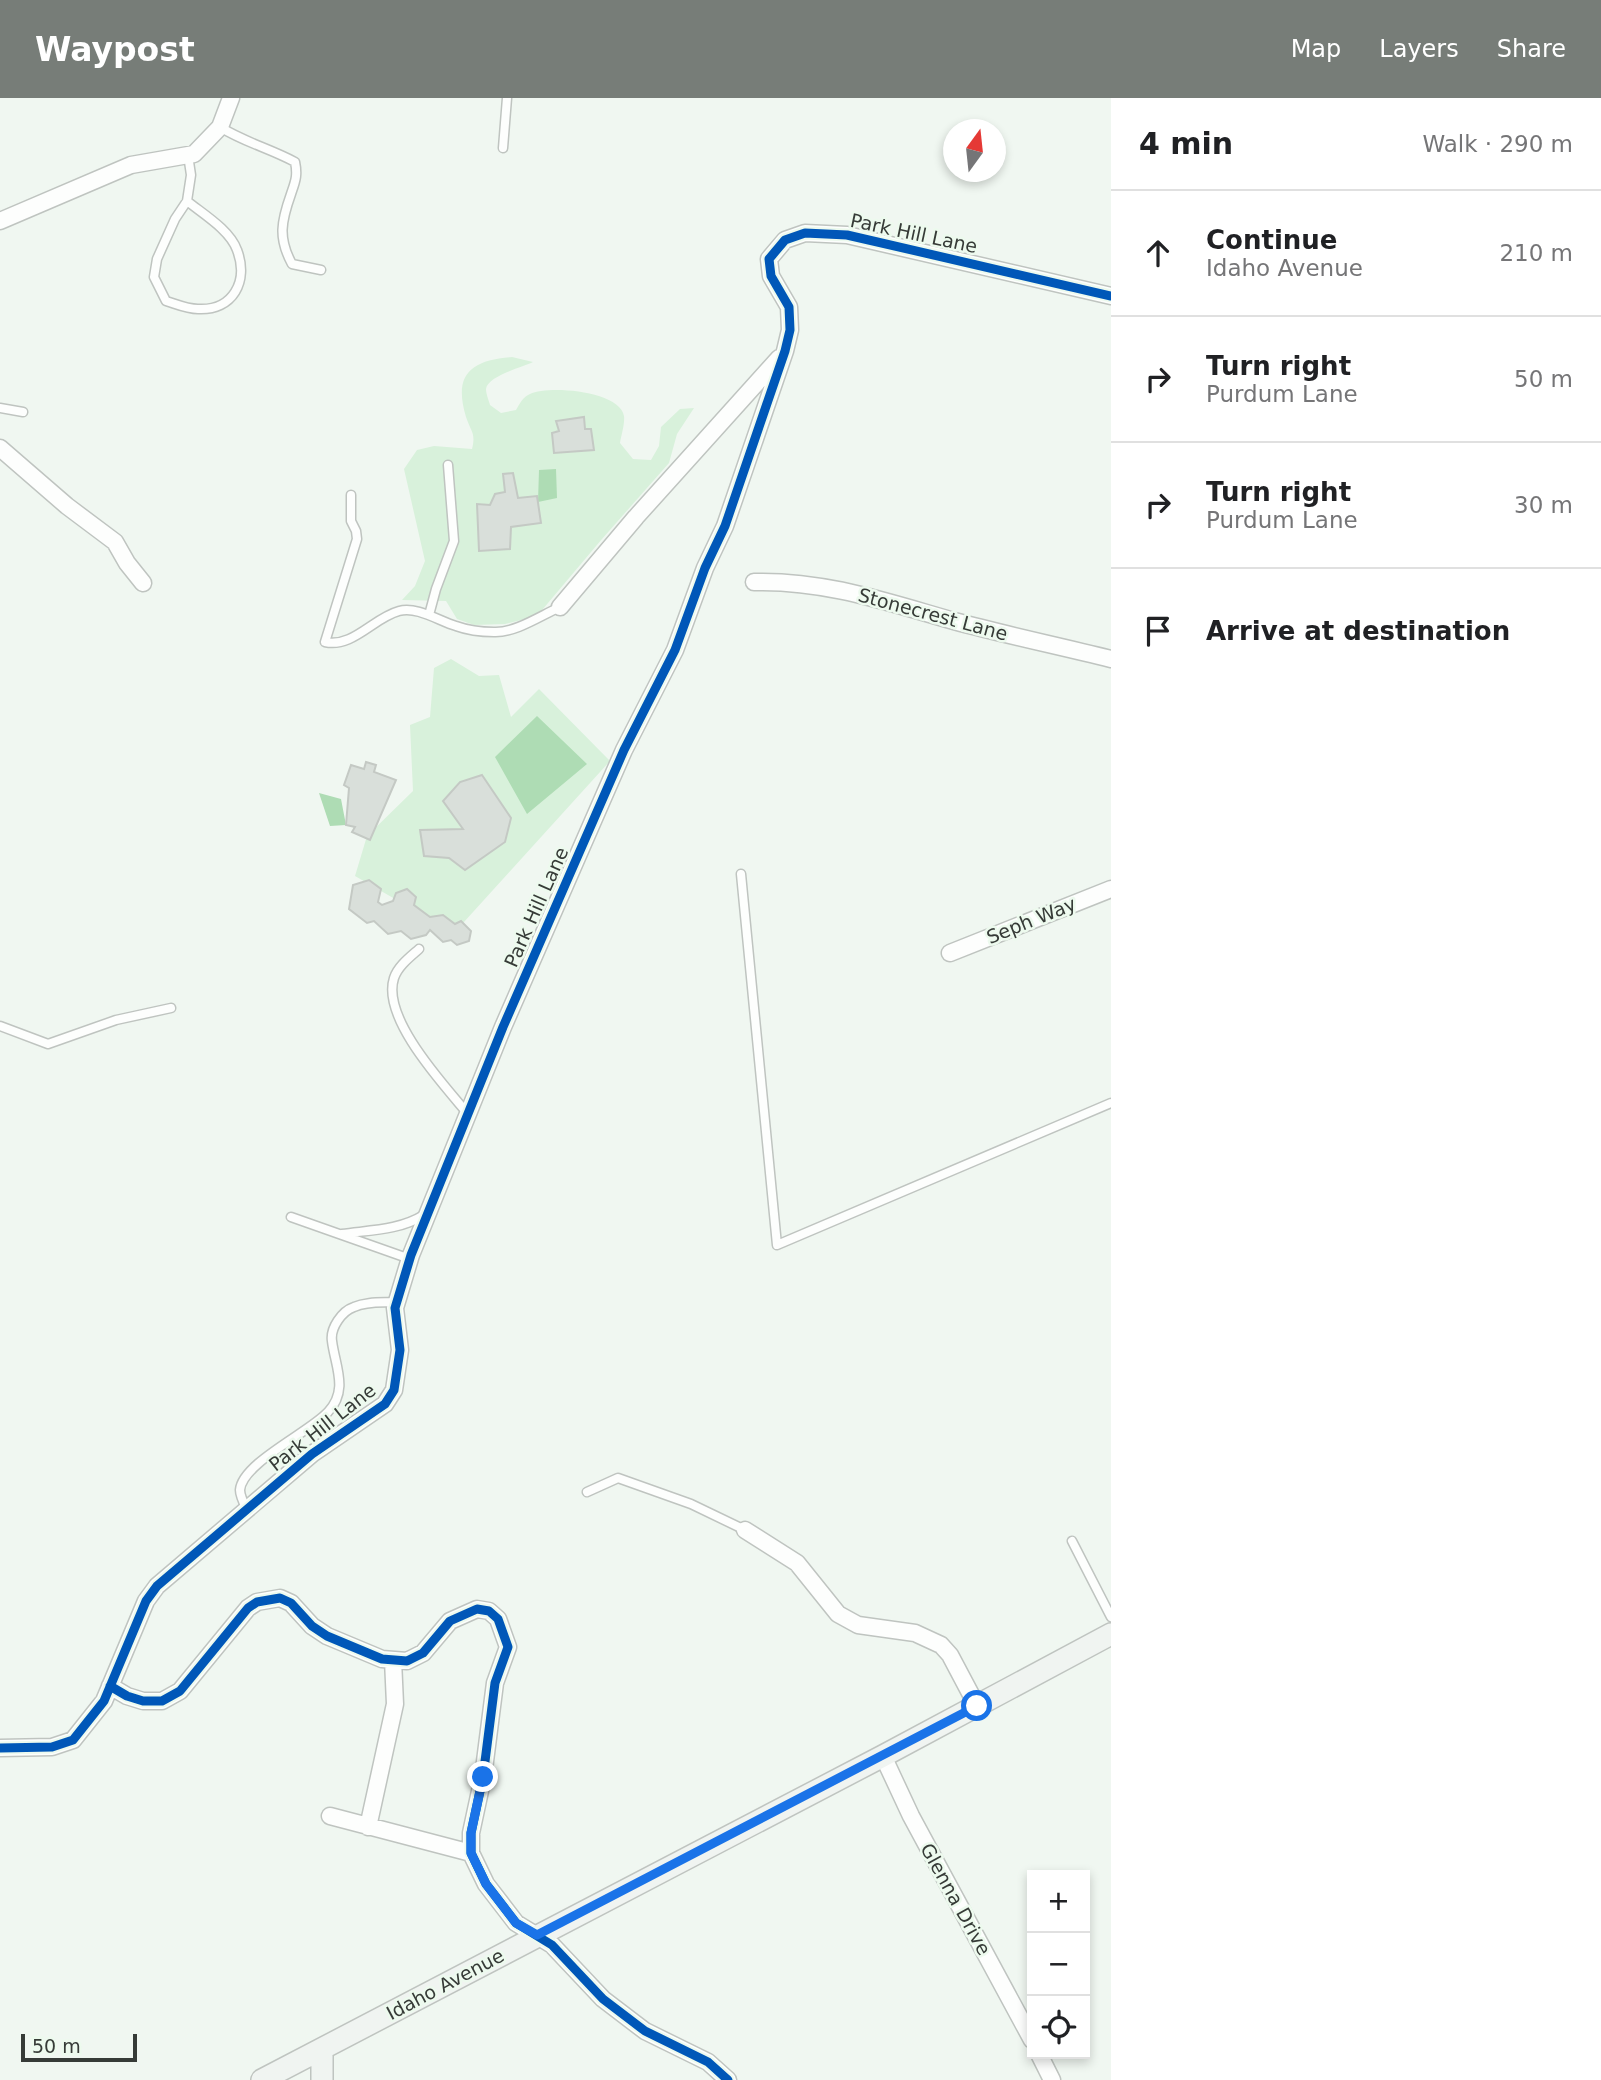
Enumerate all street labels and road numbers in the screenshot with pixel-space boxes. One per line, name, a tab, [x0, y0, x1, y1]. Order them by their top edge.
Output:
street label: Park Hill Lane	[849, 209, 979, 257]
street label: Stonecrest Lane	[856, 583, 1010, 645]
street label: Park Hill Lane	[500, 843, 572, 971]
street label: Seph Way	[983, 892, 1079, 948]
street label: Park Hill Lane	[264, 1379, 380, 1475]
street label: Glenna Drive	[916, 1839, 996, 1959]
street label: Idaho Avenue	[383, 1944, 507, 2024]

